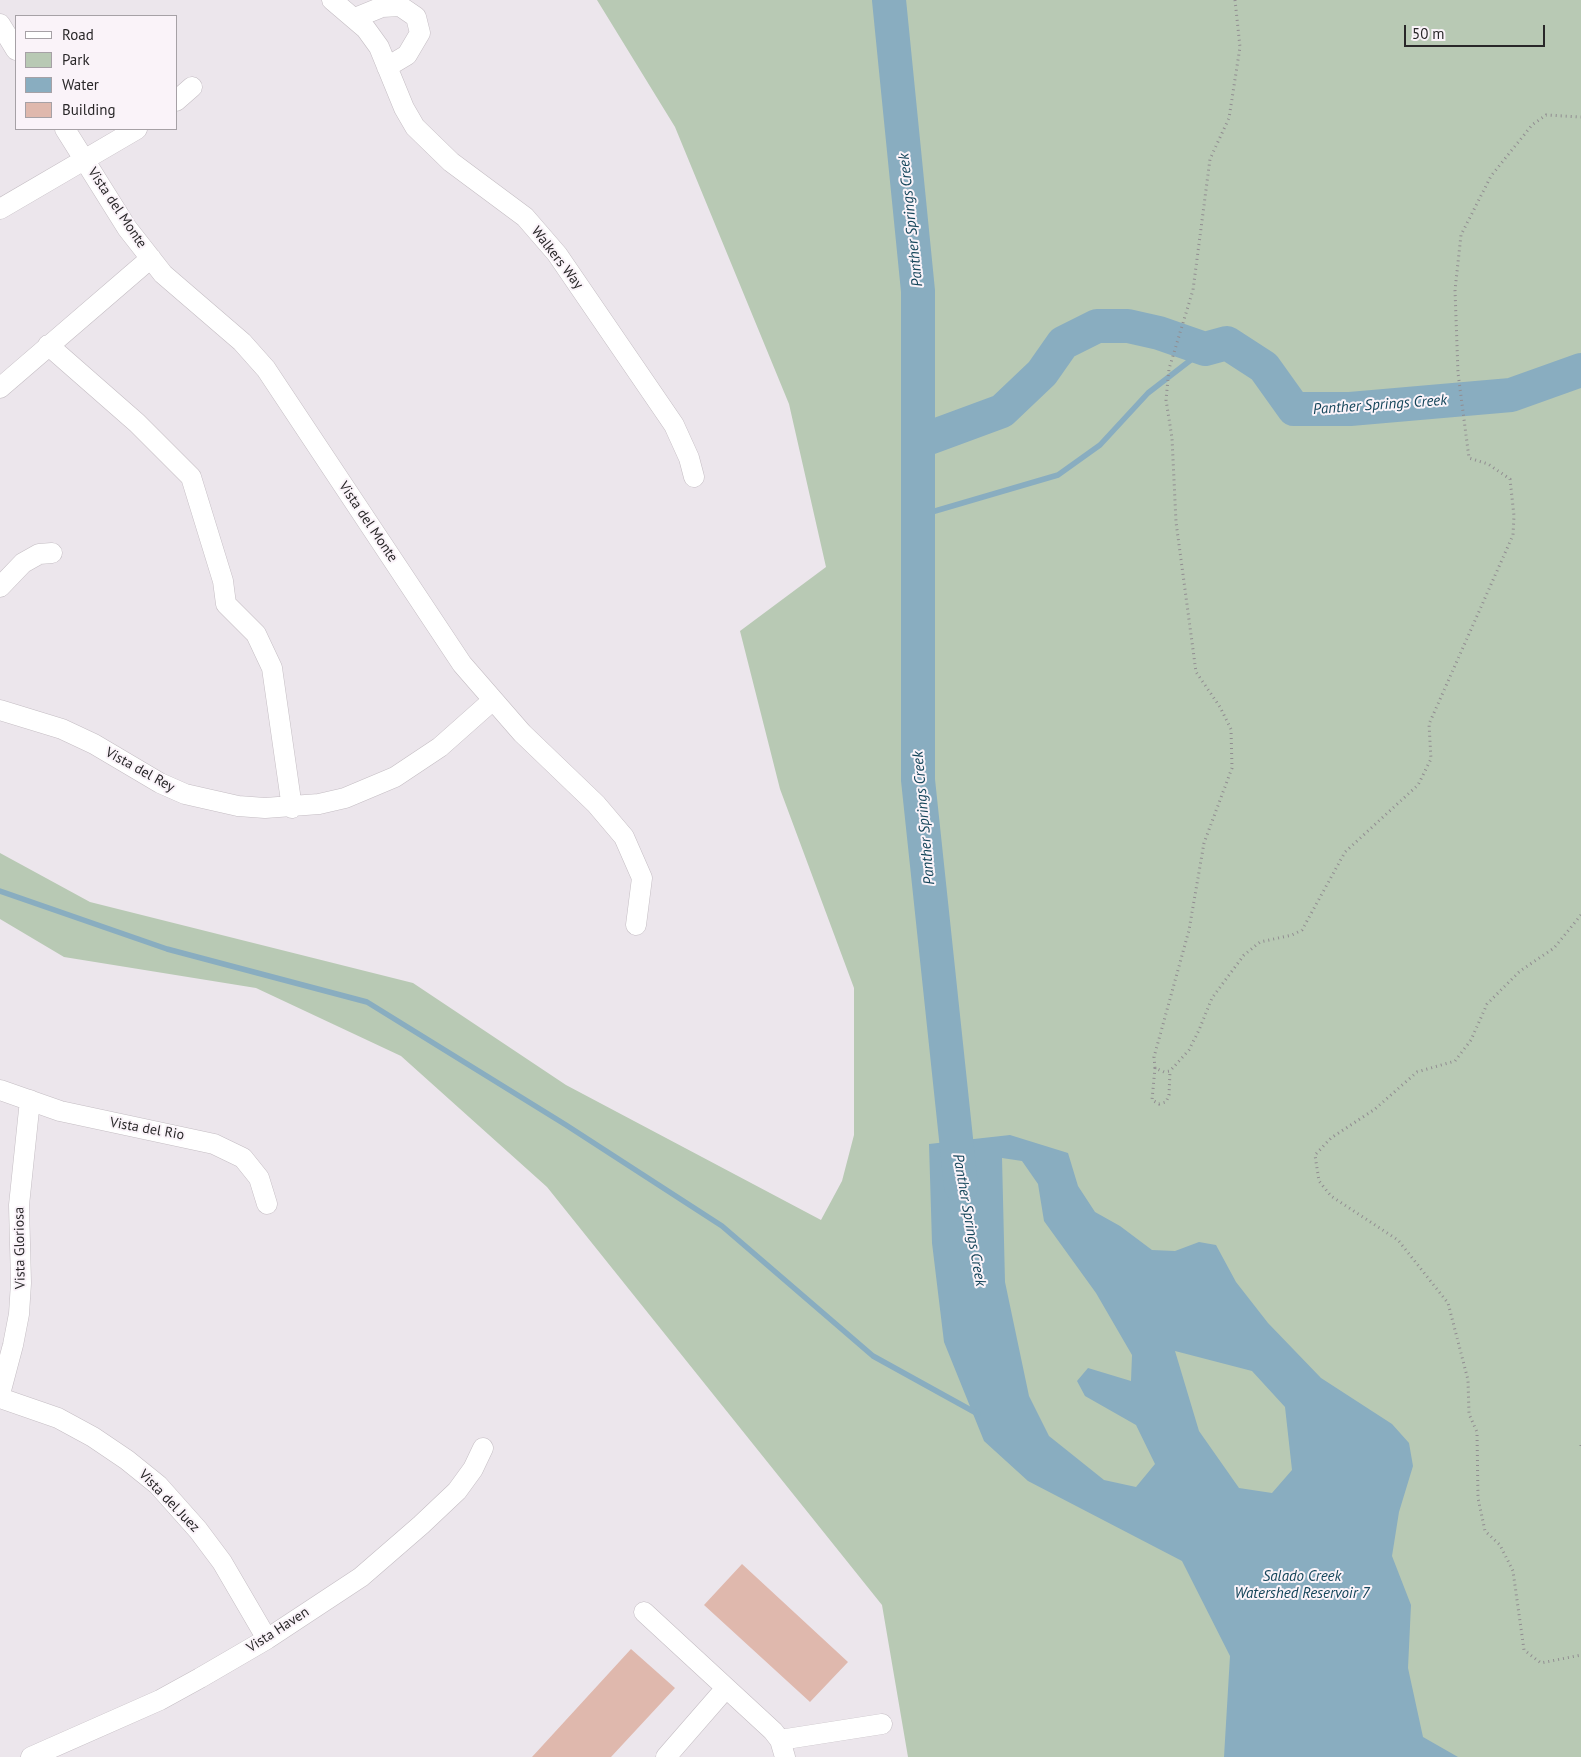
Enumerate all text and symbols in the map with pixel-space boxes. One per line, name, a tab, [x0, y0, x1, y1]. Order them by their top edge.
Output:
legend	[15, 15, 178, 130]
scale bar	[1406, 15, 1547, 47]
text: 50 m	[1412, 24, 1445, 43]
text: Road	[62, 25, 94, 44]
text: Park	[62, 50, 90, 69]
text: Water	[62, 75, 99, 94]
text: Building	[62, 100, 116, 119]
water label: Panther Springs Creek	[895, 152, 927, 288]
street label: Vista del Monte	[84, 165, 150, 251]
street label: Walkers Way	[527, 223, 587, 293]
water label: Panther Springs Creek	[1312, 391, 1448, 419]
street label: Vista del Monte	[335, 479, 401, 565]
street label: Vista del Rey	[102, 744, 178, 796]
water label: Panther Springs Creek	[909, 750, 939, 886]
street label: Vista del Rio	[109, 1114, 185, 1144]
water label: Panther Springs Creek	[948, 1152, 990, 1288]
street label: Vista Gloriosa	[11, 1207, 29, 1289]
street label: Vista del Juez	[135, 1466, 203, 1536]
water label: Salado Creek Watershed Reservoir 7	[1235, 1568, 1369, 1603]
street label: Vista Haven	[244, 1604, 312, 1656]

